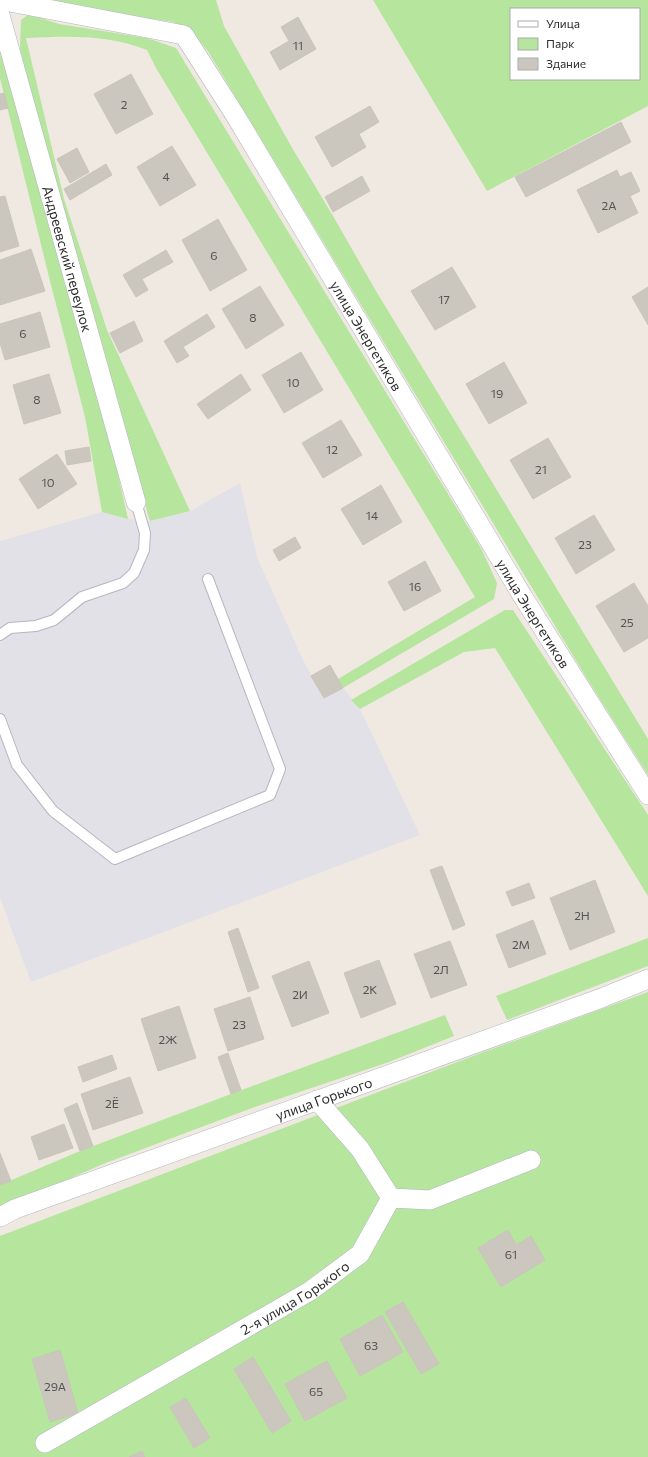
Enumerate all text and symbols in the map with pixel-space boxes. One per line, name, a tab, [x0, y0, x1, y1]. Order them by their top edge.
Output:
legend	[510, 8, 640, 80]
text: Улица	[546, 16, 580, 30]
text: Парк	[546, 36, 575, 50]
house number: 11	[293, 38, 303, 52]
text: Здание	[546, 56, 586, 70]
house number: 2	[121, 97, 128, 111]
house number: 4	[162, 169, 170, 183]
street label: Андреевский переулок	[40, 184, 97, 334]
house number: 2А	[602, 198, 616, 212]
house number: 6	[210, 248, 218, 262]
street label: улица Энергетиков	[327, 277, 406, 394]
house number: 17	[438, 292, 450, 306]
house number: 8	[249, 310, 257, 324]
house number: 6	[19, 326, 27, 340]
house number: 10	[287, 375, 300, 389]
house number: 19	[491, 386, 503, 400]
house number: 8	[33, 392, 41, 406]
house number: 12	[326, 442, 338, 456]
house number: 21	[535, 462, 547, 476]
house number: 10	[42, 475, 55, 489]
house number: 14	[366, 508, 378, 522]
house number: 23	[578, 537, 592, 551]
street label: улица Энергетиков	[494, 555, 574, 671]
house number: 16	[409, 579, 421, 593]
house number: 25	[620, 615, 634, 629]
house number: 2Н	[574, 908, 590, 922]
house number: 2М	[512, 937, 530, 951]
house number: 2Л	[433, 962, 449, 976]
house number: 2К	[363, 982, 377, 996]
house number: 2И	[292, 987, 308, 1001]
house number: 2З	[232, 1017, 246, 1031]
house number: 2Ж	[158, 1032, 178, 1046]
street label: улица Горького	[273, 1073, 374, 1123]
house number: 2Ё	[105, 1096, 119, 1110]
house number: 61	[505, 1247, 517, 1261]
street label: 2-я улица Горького	[237, 1257, 352, 1338]
house number: 63	[364, 1338, 378, 1352]
house number: 29А	[44, 1379, 66, 1393]
house number: 65	[309, 1384, 323, 1398]

